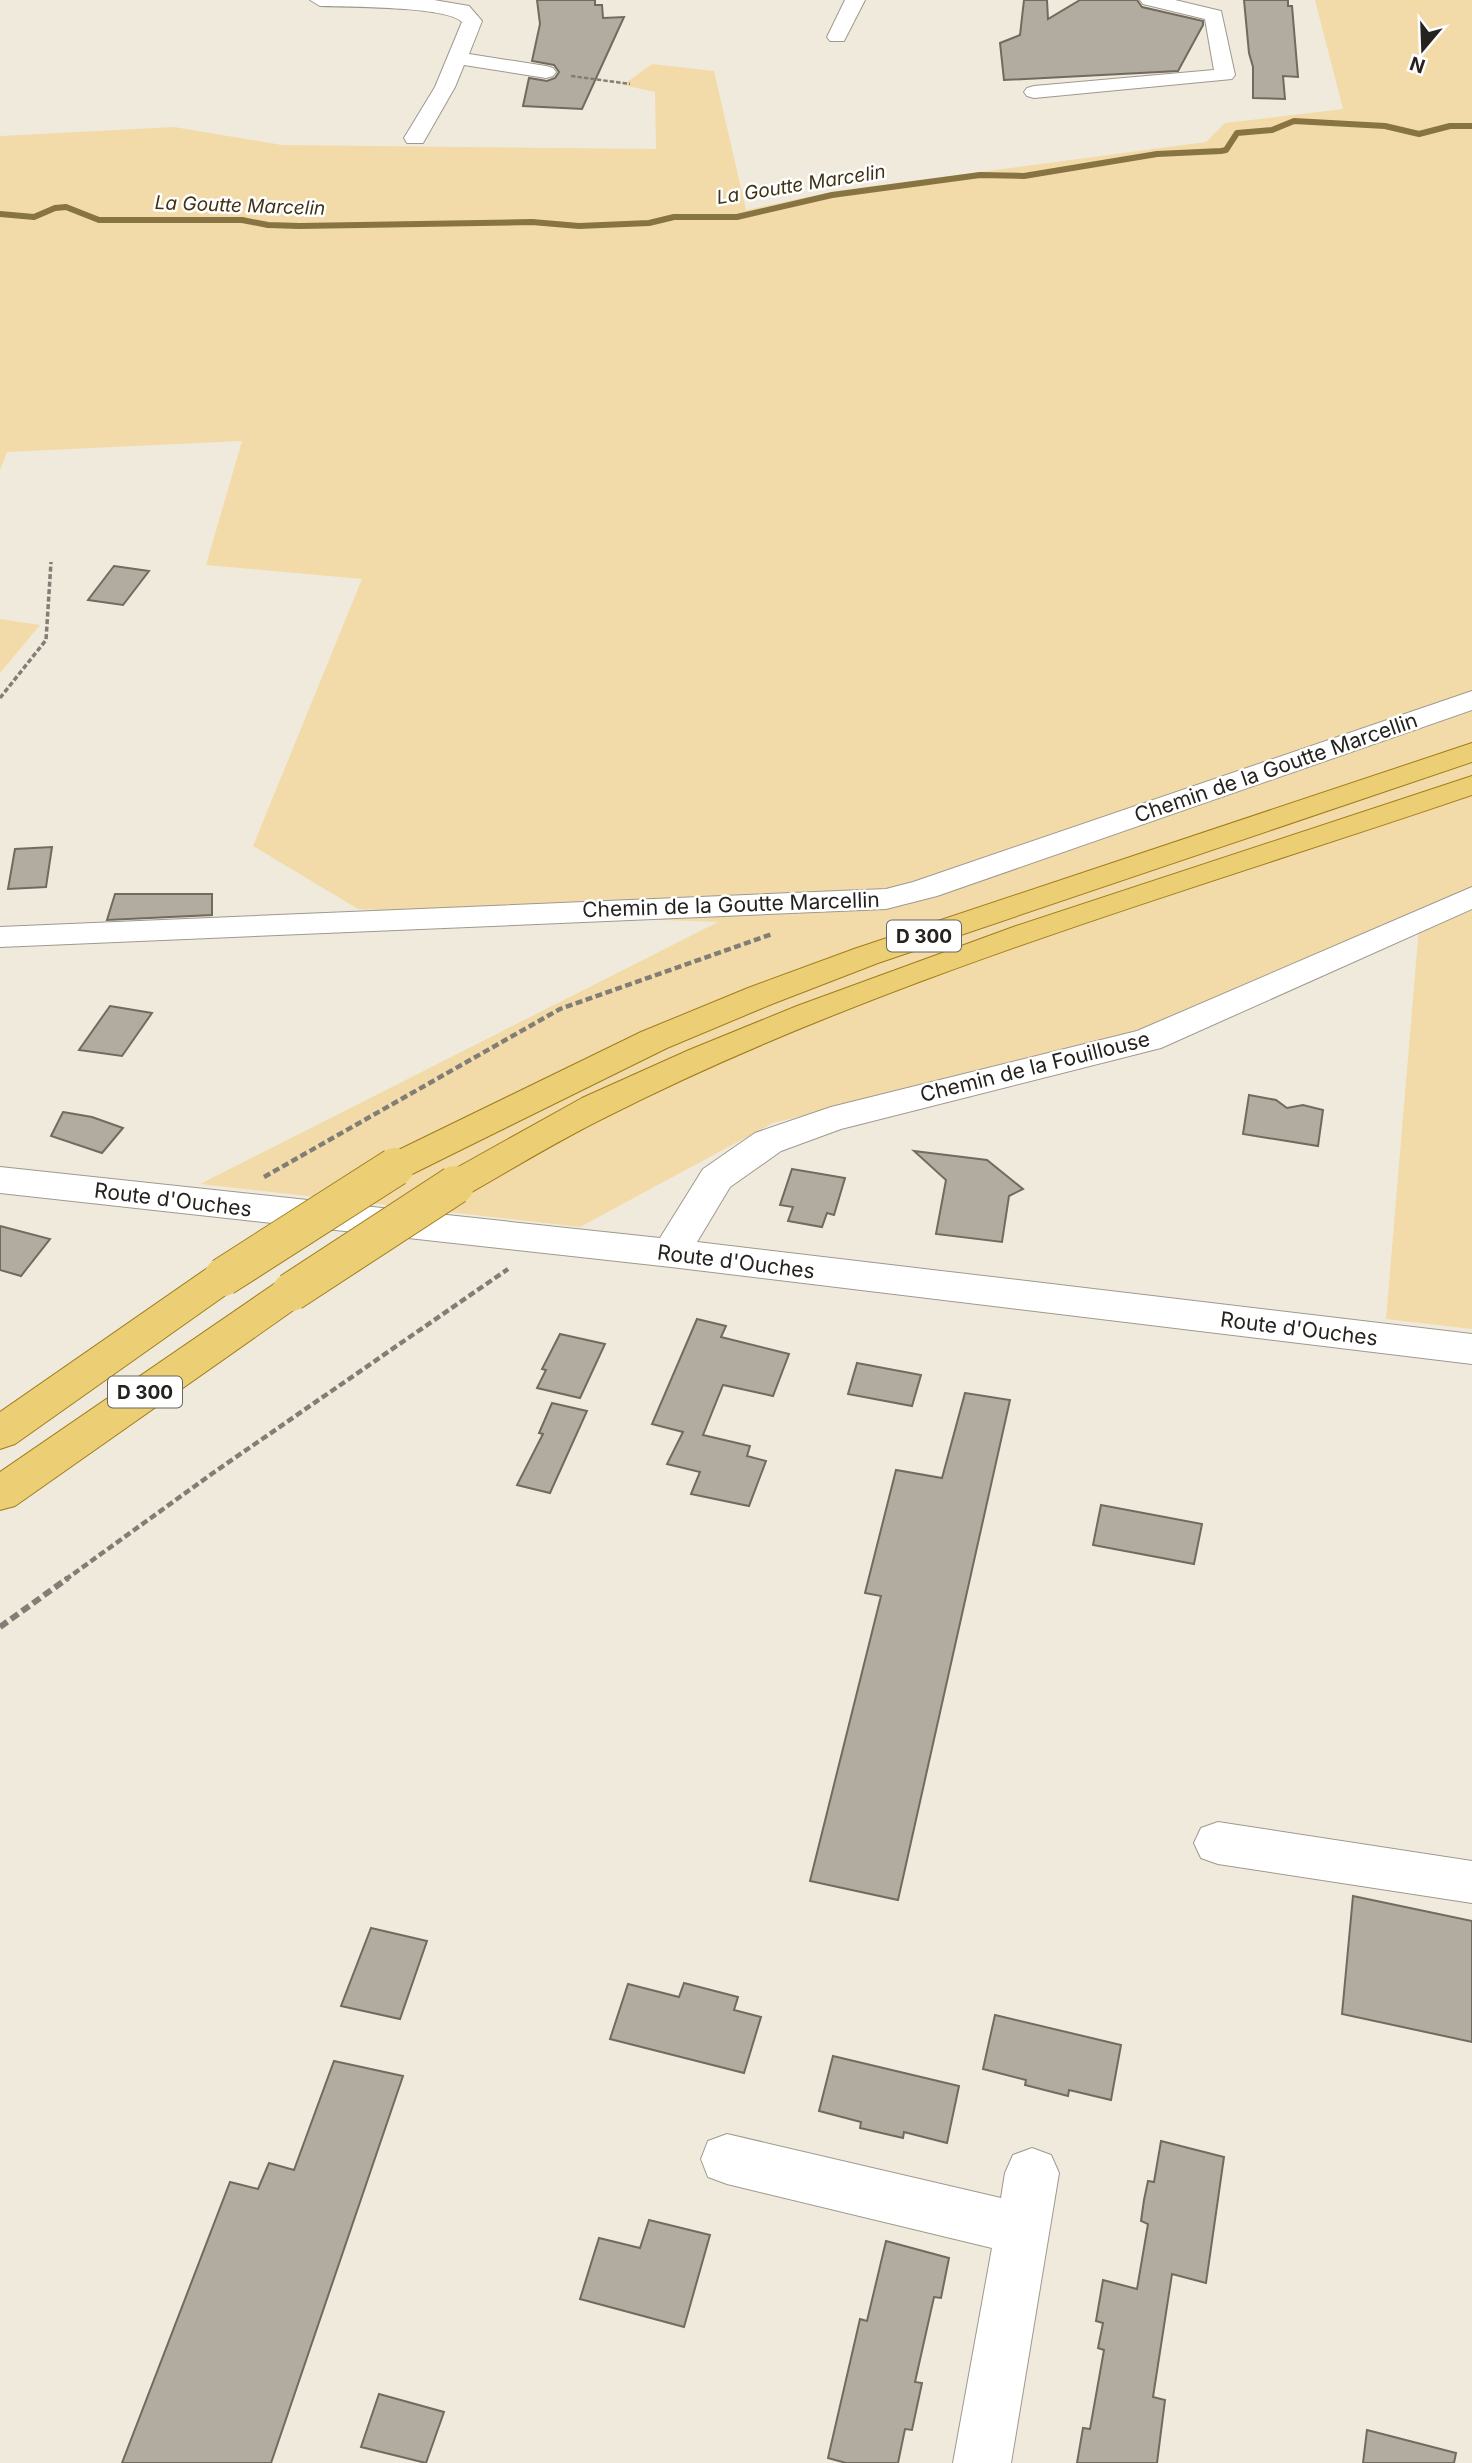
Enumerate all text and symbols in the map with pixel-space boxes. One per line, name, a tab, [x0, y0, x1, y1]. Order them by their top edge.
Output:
north arrow	[1388, 14, 1458, 84]
text: N	[1407, 51, 1428, 78]
water label: La Goutte Marcelin	[715, 160, 887, 209]
water label: La Goutte Marcelin	[154, 191, 326, 220]
street label: Chemin de la Goutte Marcellin	[1131, 707, 1421, 828]
street label: Chemin de la Goutte Marcellin	[582, 887, 880, 922]
road number: D 300	[887, 920, 961, 952]
street label: Chemin de la Fouillouse	[917, 1026, 1152, 1107]
street label: Route d'Ouches	[93, 1177, 253, 1222]
street label: Route d'Ouches	[656, 1239, 816, 1284]
street label: Route d'Ouches	[1219, 1306, 1379, 1351]
road number: D 300	[108, 1376, 182, 1408]

